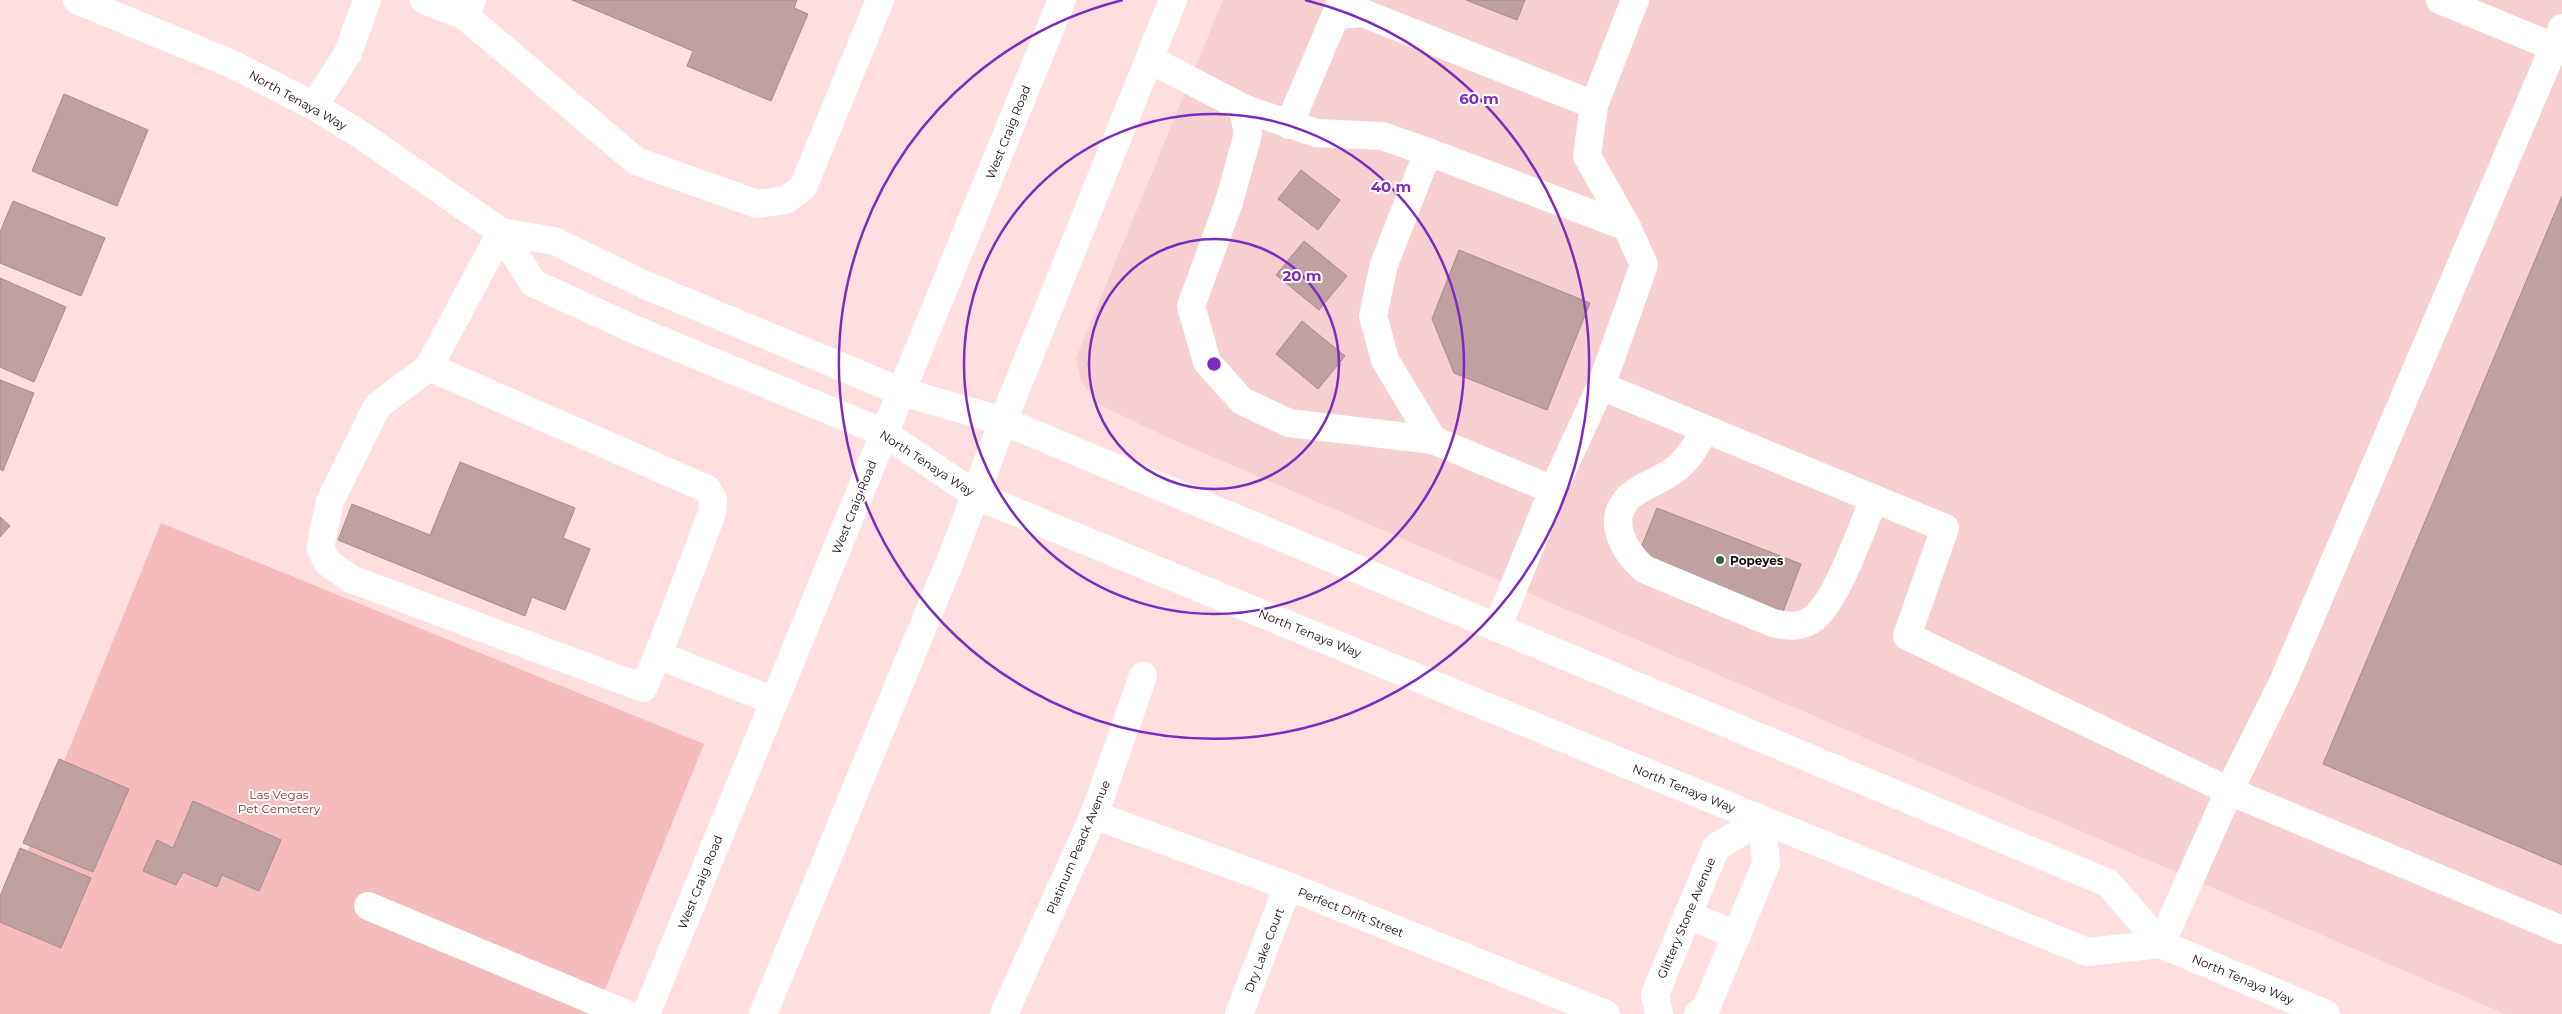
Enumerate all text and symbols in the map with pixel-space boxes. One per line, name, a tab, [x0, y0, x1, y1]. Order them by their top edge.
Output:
street label: North Tenaya Way	[247, 67, 350, 133]
street label: West Craig Road	[982, 83, 1034, 181]
text: 60 m	[1459, 89, 1499, 108]
text: 40 m	[1371, 177, 1411, 196]
text: 20 m	[1282, 266, 1322, 285]
centre of rings	[1205, 355, 1223, 373]
street label: North Tenaya Way	[877, 427, 977, 499]
street label: West Craig Road	[828, 458, 880, 556]
place label: Popeyes	[1730, 553, 1784, 568]
marker: Popeyes	[1714, 554, 1726, 566]
street label: North Tenaya Way	[1256, 606, 1364, 661]
street label: North Tenaya Way	[1630, 761, 1738, 816]
street label: Platinum Peack Avenue	[1043, 778, 1113, 916]
park label: Las Vegas Pet Cemetery	[238, 787, 321, 816]
street label: West Craig Road	[674, 833, 726, 931]
street label: Glittery Stone Avenue	[1654, 855, 1718, 981]
street label: Perfect Drift Street	[1296, 884, 1406, 940]
street label: Dry Lake Court	[1241, 905, 1287, 994]
street label: North Tenaya Way	[2190, 951, 2297, 1007]

